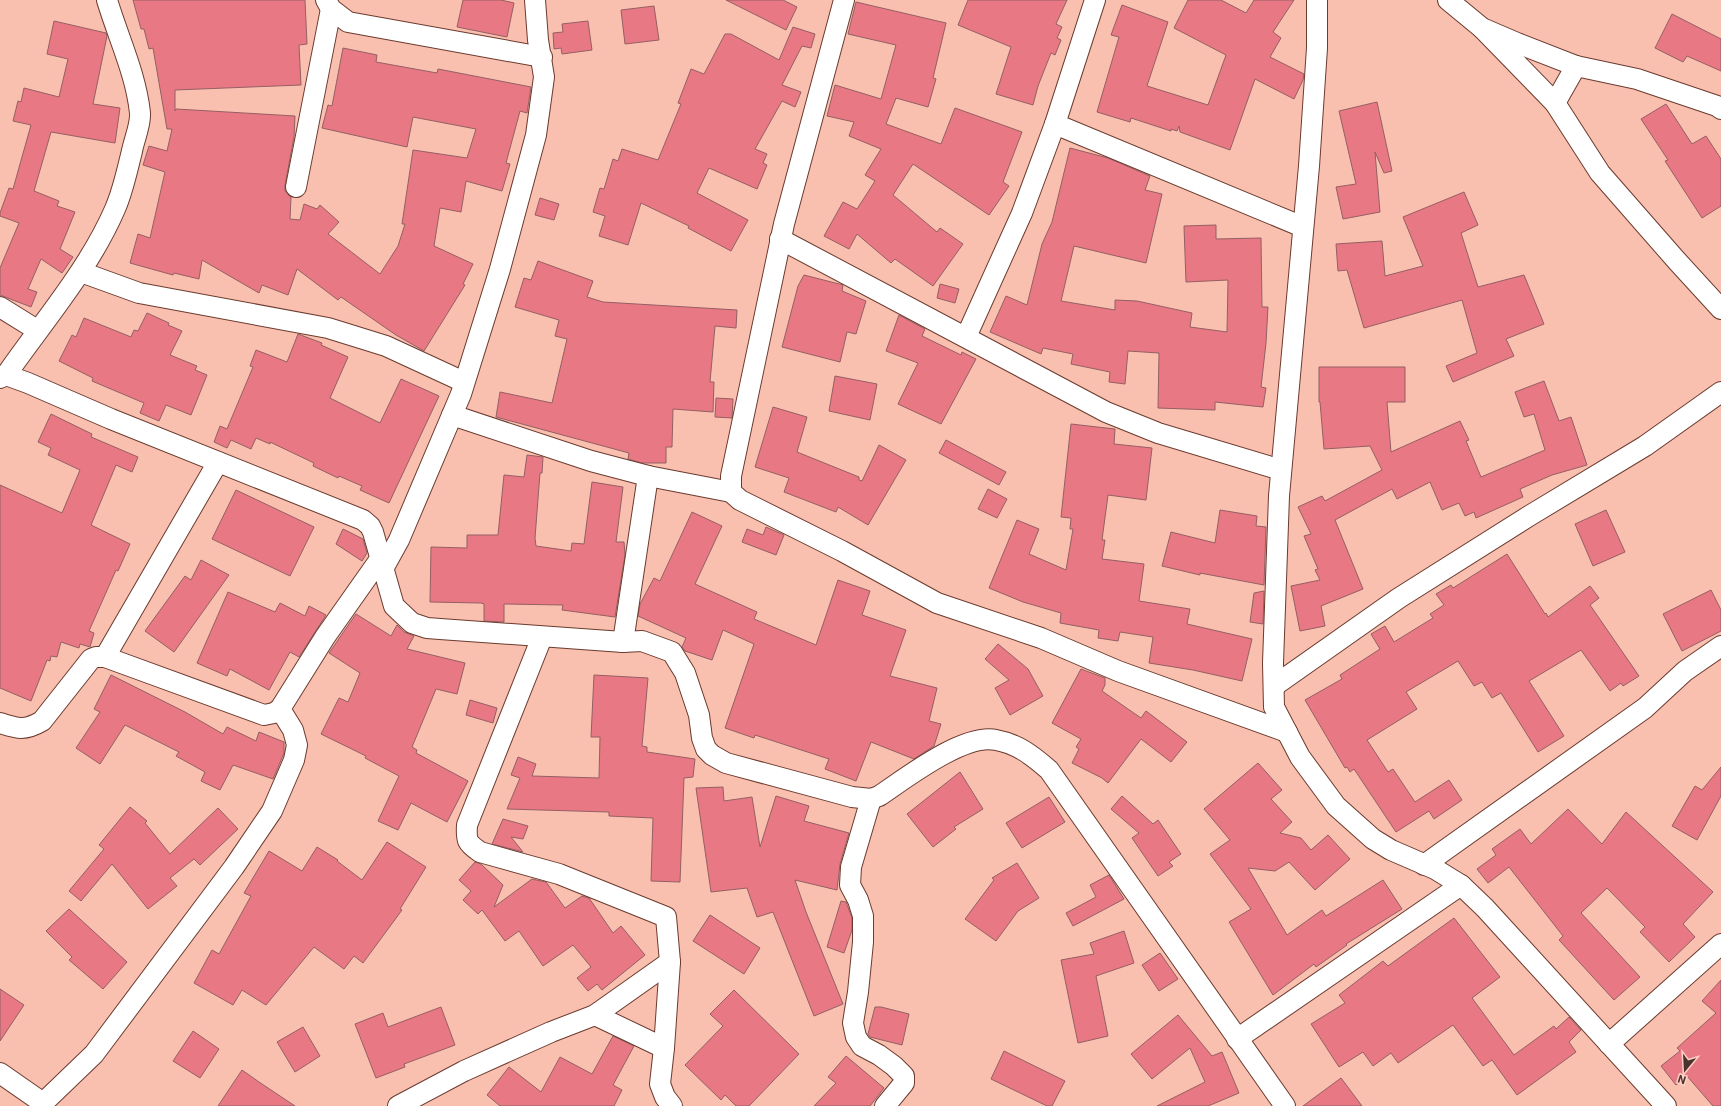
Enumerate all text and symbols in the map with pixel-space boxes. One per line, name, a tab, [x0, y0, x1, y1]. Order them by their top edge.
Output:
north arrow	[1665, 1050, 1705, 1090]
text: N	[1676, 1072, 1688, 1086]

